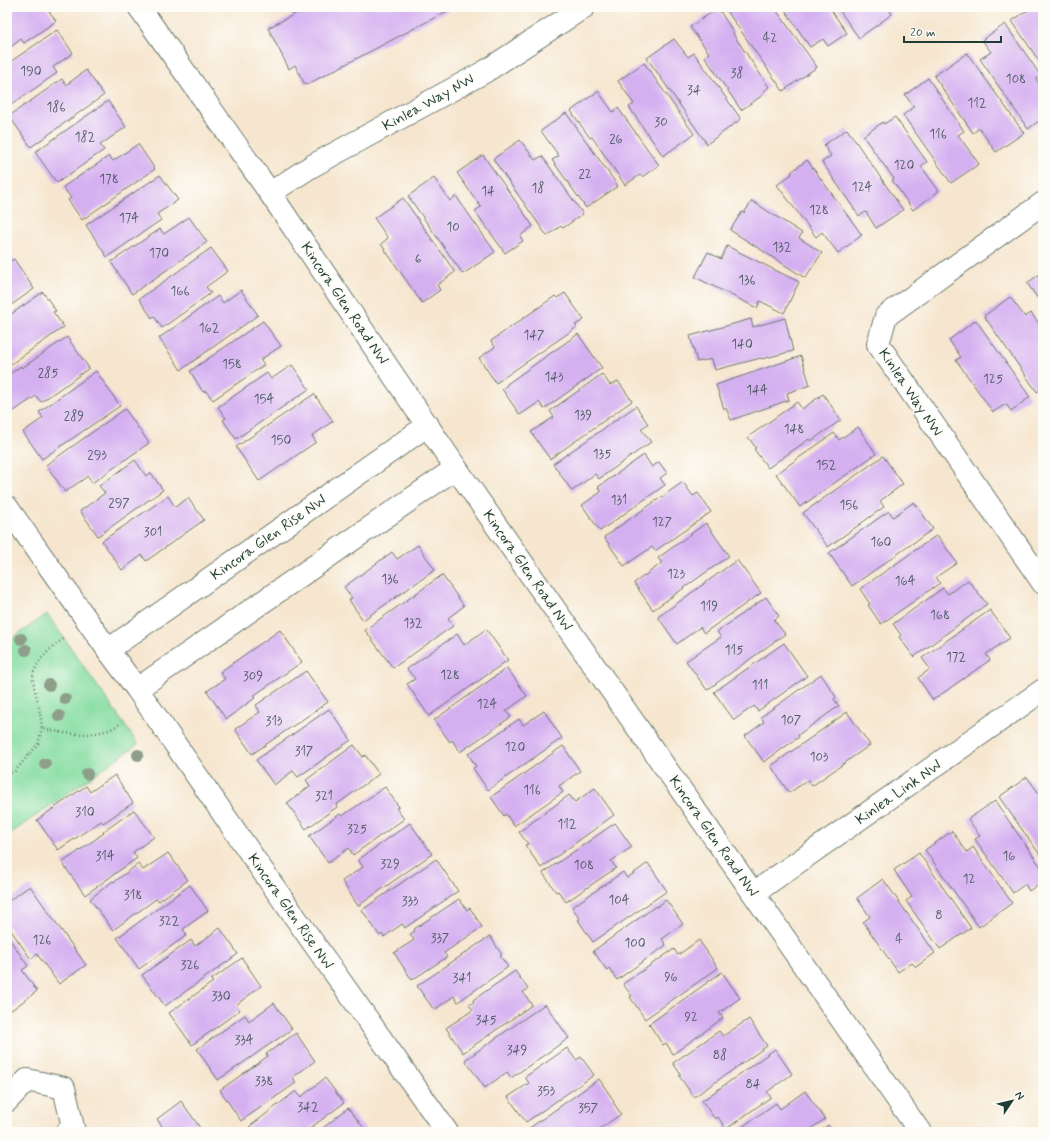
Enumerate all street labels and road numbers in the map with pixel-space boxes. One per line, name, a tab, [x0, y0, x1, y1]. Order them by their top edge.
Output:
street label: Kinlea Way NW	[379, 69, 478, 136]
street label: Kincora Glen Road NW	[296, 239, 393, 369]
street label: Kinlea Way NW	[873, 345, 947, 440]
street label: Kincora Glen Rise NW	[207, 490, 331, 585]
street label: Kincora Glen Road NW	[478, 506, 577, 636]
street label: Kinlea Link NW	[852, 755, 946, 830]
street label: Kincora Glen Road NW	[664, 772, 763, 902]
street label: Kincora Glen Rise NW	[243, 850, 338, 974]

